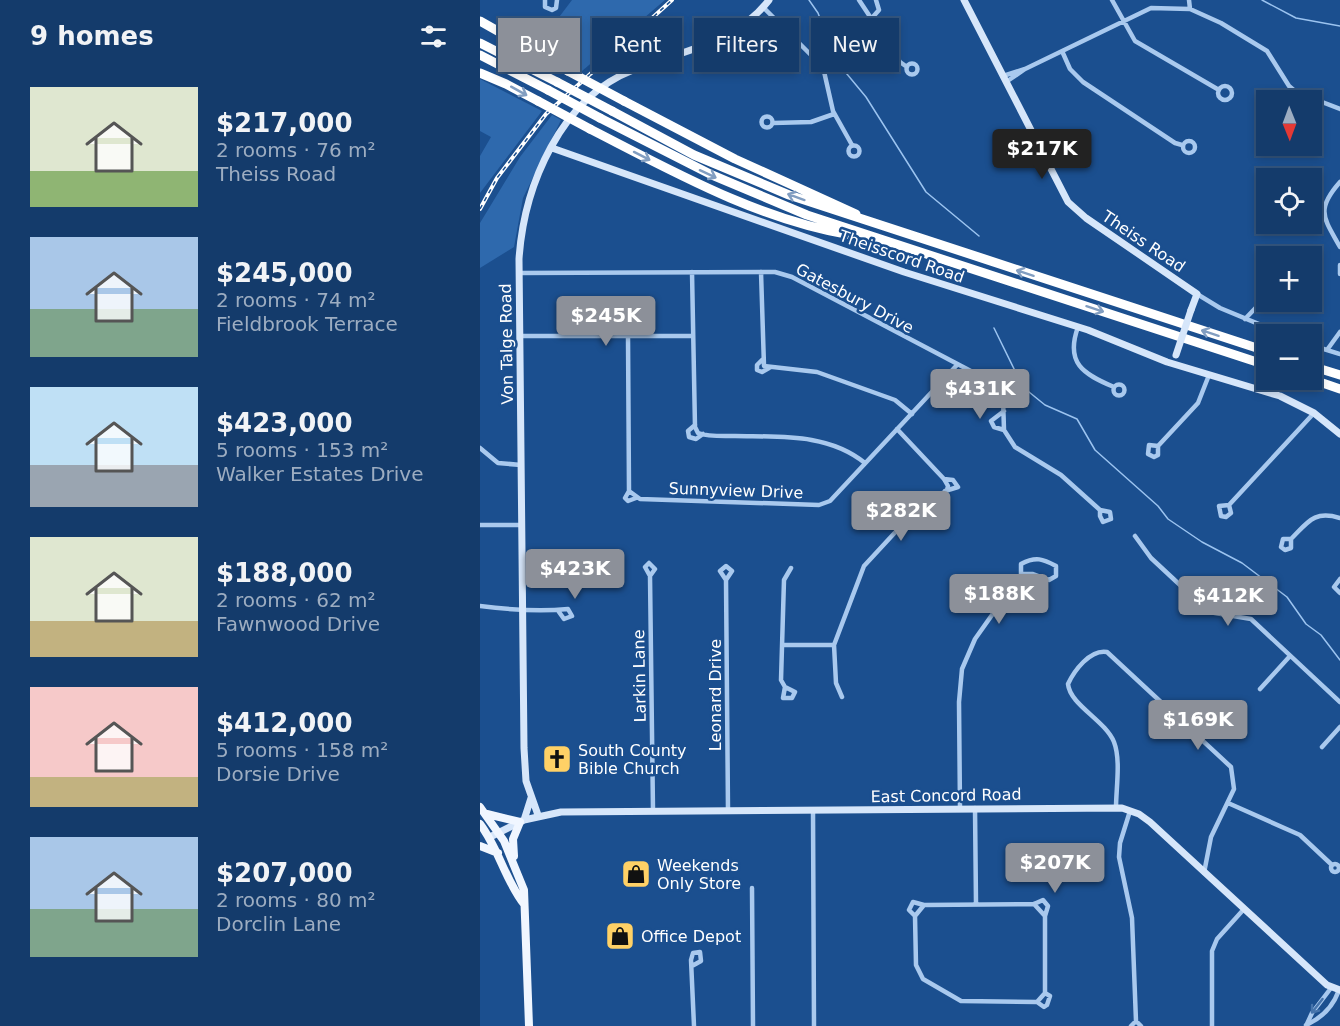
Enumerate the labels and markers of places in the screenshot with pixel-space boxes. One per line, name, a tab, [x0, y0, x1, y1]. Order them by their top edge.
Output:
pin: $217K	[1000, 129, 1084, 180]
pin: $245K	[564, 296, 648, 347]
pin: $431K	[938, 369, 1022, 420]
pin: $282K	[859, 491, 943, 542]
pin: $423K	[533, 549, 617, 600]
pin: $188K	[957, 574, 1041, 625]
pin: $412K	[1186, 576, 1270, 627]
pin: $169K	[1156, 700, 1240, 751]
place label: South County Bible Church	[578, 741, 687, 778]
church icon: South County Bible Church	[541, 743, 573, 775]
pin: $207K	[1013, 843, 1097, 894]
place label: Weekends Only Store	[657, 856, 741, 893]
shop icon: Weekends Only Store	[620, 858, 652, 890]
shop icon: Office Depot	[604, 920, 636, 952]
place label: Office Depot	[641, 927, 741, 946]

